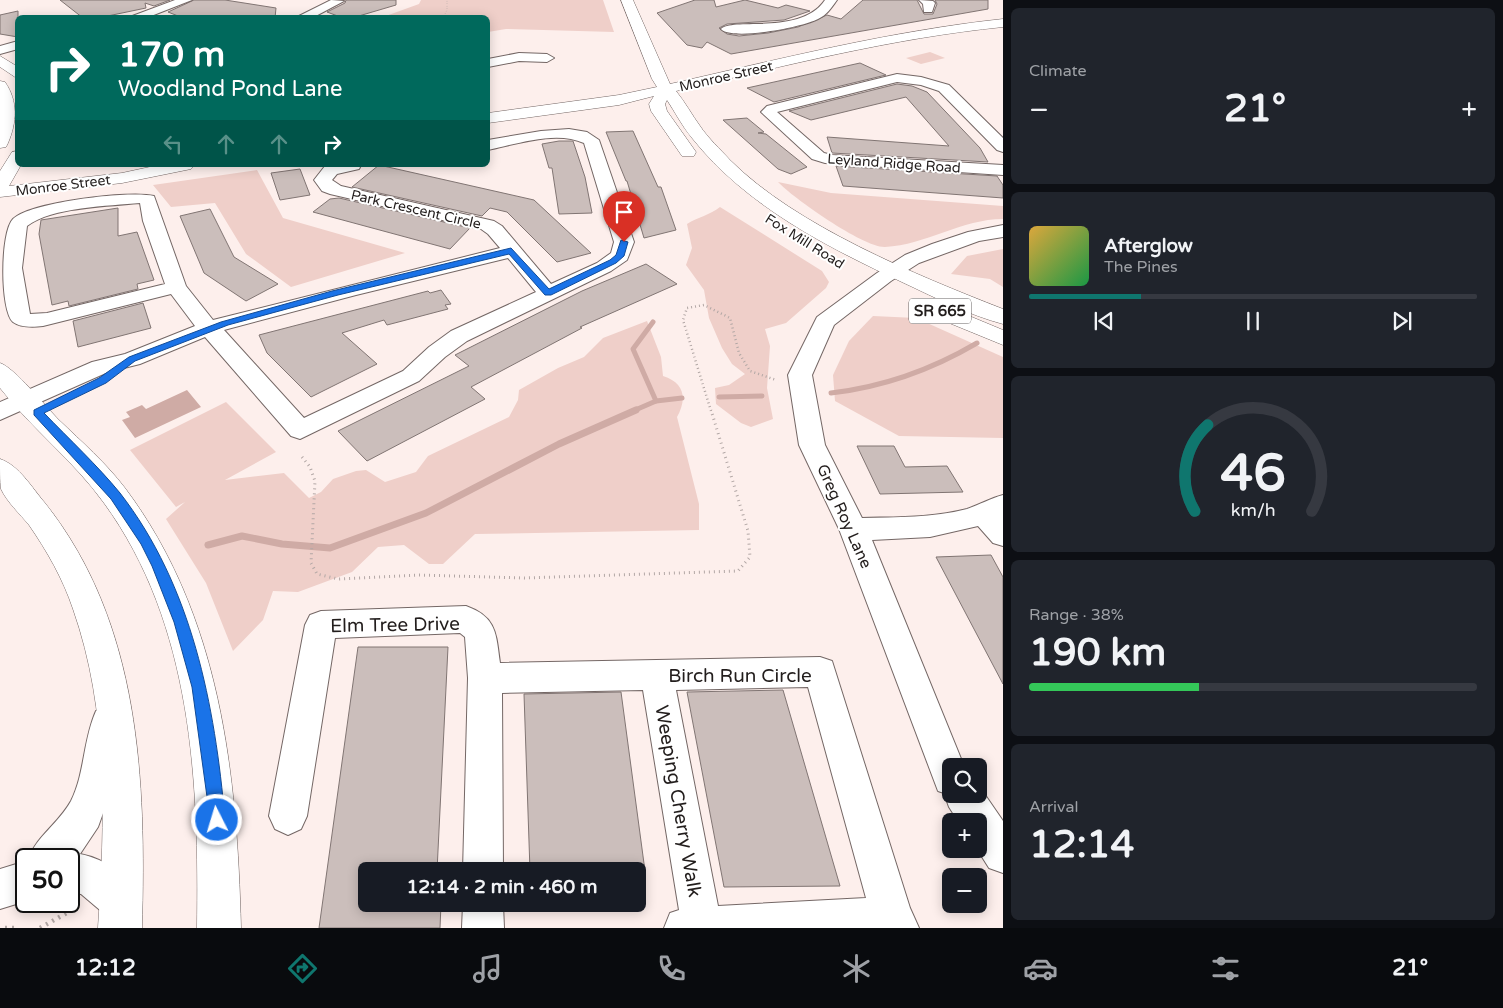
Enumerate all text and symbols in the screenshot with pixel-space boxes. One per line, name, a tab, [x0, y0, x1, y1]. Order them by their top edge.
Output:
text: 170 m	[118, 34, 225, 76]
icon: right	[35, 35, 100, 100]
street label: Monroe Street	[678, 57, 775, 96]
text: Climate	[1029, 61, 1087, 81]
text: Woodland Pond Lane	[118, 76, 342, 102]
text: 21°	[1224, 86, 1286, 132]
text: −	[1029, 93, 1049, 127]
text: +	[1461, 93, 1477, 127]
icon: left	[159, 130, 187, 158]
icon: ahead	[212, 130, 240, 158]
icon: ahead	[265, 130, 293, 158]
icon: right	[318, 130, 346, 158]
street label: Leyland Ridge Road	[827, 150, 961, 177]
street label: Monroe Street	[15, 171, 112, 200]
street label: Park Crescent Circle	[349, 186, 483, 233]
pin	[603, 191, 645, 242]
icon: arrive	[610, 198, 638, 226]
street label: Fox Mill Road	[762, 210, 847, 273]
text: Afterglow	[1104, 235, 1193, 257]
text: The Pines	[1104, 257, 1178, 277]
road number: SR 665	[909, 298, 971, 324]
icon: previous	[1090, 307, 1118, 335]
icon: pause	[1239, 307, 1267, 335]
icon: next	[1388, 307, 1416, 335]
text: 46	[1220, 442, 1286, 505]
street label: Greg Roy Lane	[812, 461, 876, 572]
text: km/h	[1231, 500, 1275, 521]
text: Range · 38%	[1029, 605, 1124, 625]
street label: Elm Tree Drive	[330, 613, 460, 637]
text: 190 km	[1029, 630, 1166, 676]
street label: Birch Run Circle	[668, 665, 812, 687]
street label: Weeping Cherry Walk	[650, 703, 706, 899]
map controls	[942, 758, 987, 913]
button: search	[942, 758, 987, 803]
position arrow	[190, 793, 242, 845]
text: Arrival	[1029, 797, 1078, 817]
button: +	[942, 813, 987, 858]
text: 12:14	[1029, 822, 1134, 868]
speed limit sign: 50	[15, 848, 80, 913]
button: −	[942, 868, 987, 913]
text: 12:14 · 2 min · 460 m	[406, 876, 598, 898]
icon: directions	[285, 951, 320, 986]
icon: music	[470, 951, 505, 986]
icon: phone	[654, 951, 689, 986]
icon: climate	[839, 951, 874, 986]
icon: car	[1023, 951, 1058, 986]
icon: filters	[1208, 951, 1243, 986]
text: 12:12	[75, 955, 136, 981]
text: 21°	[1392, 955, 1428, 981]

